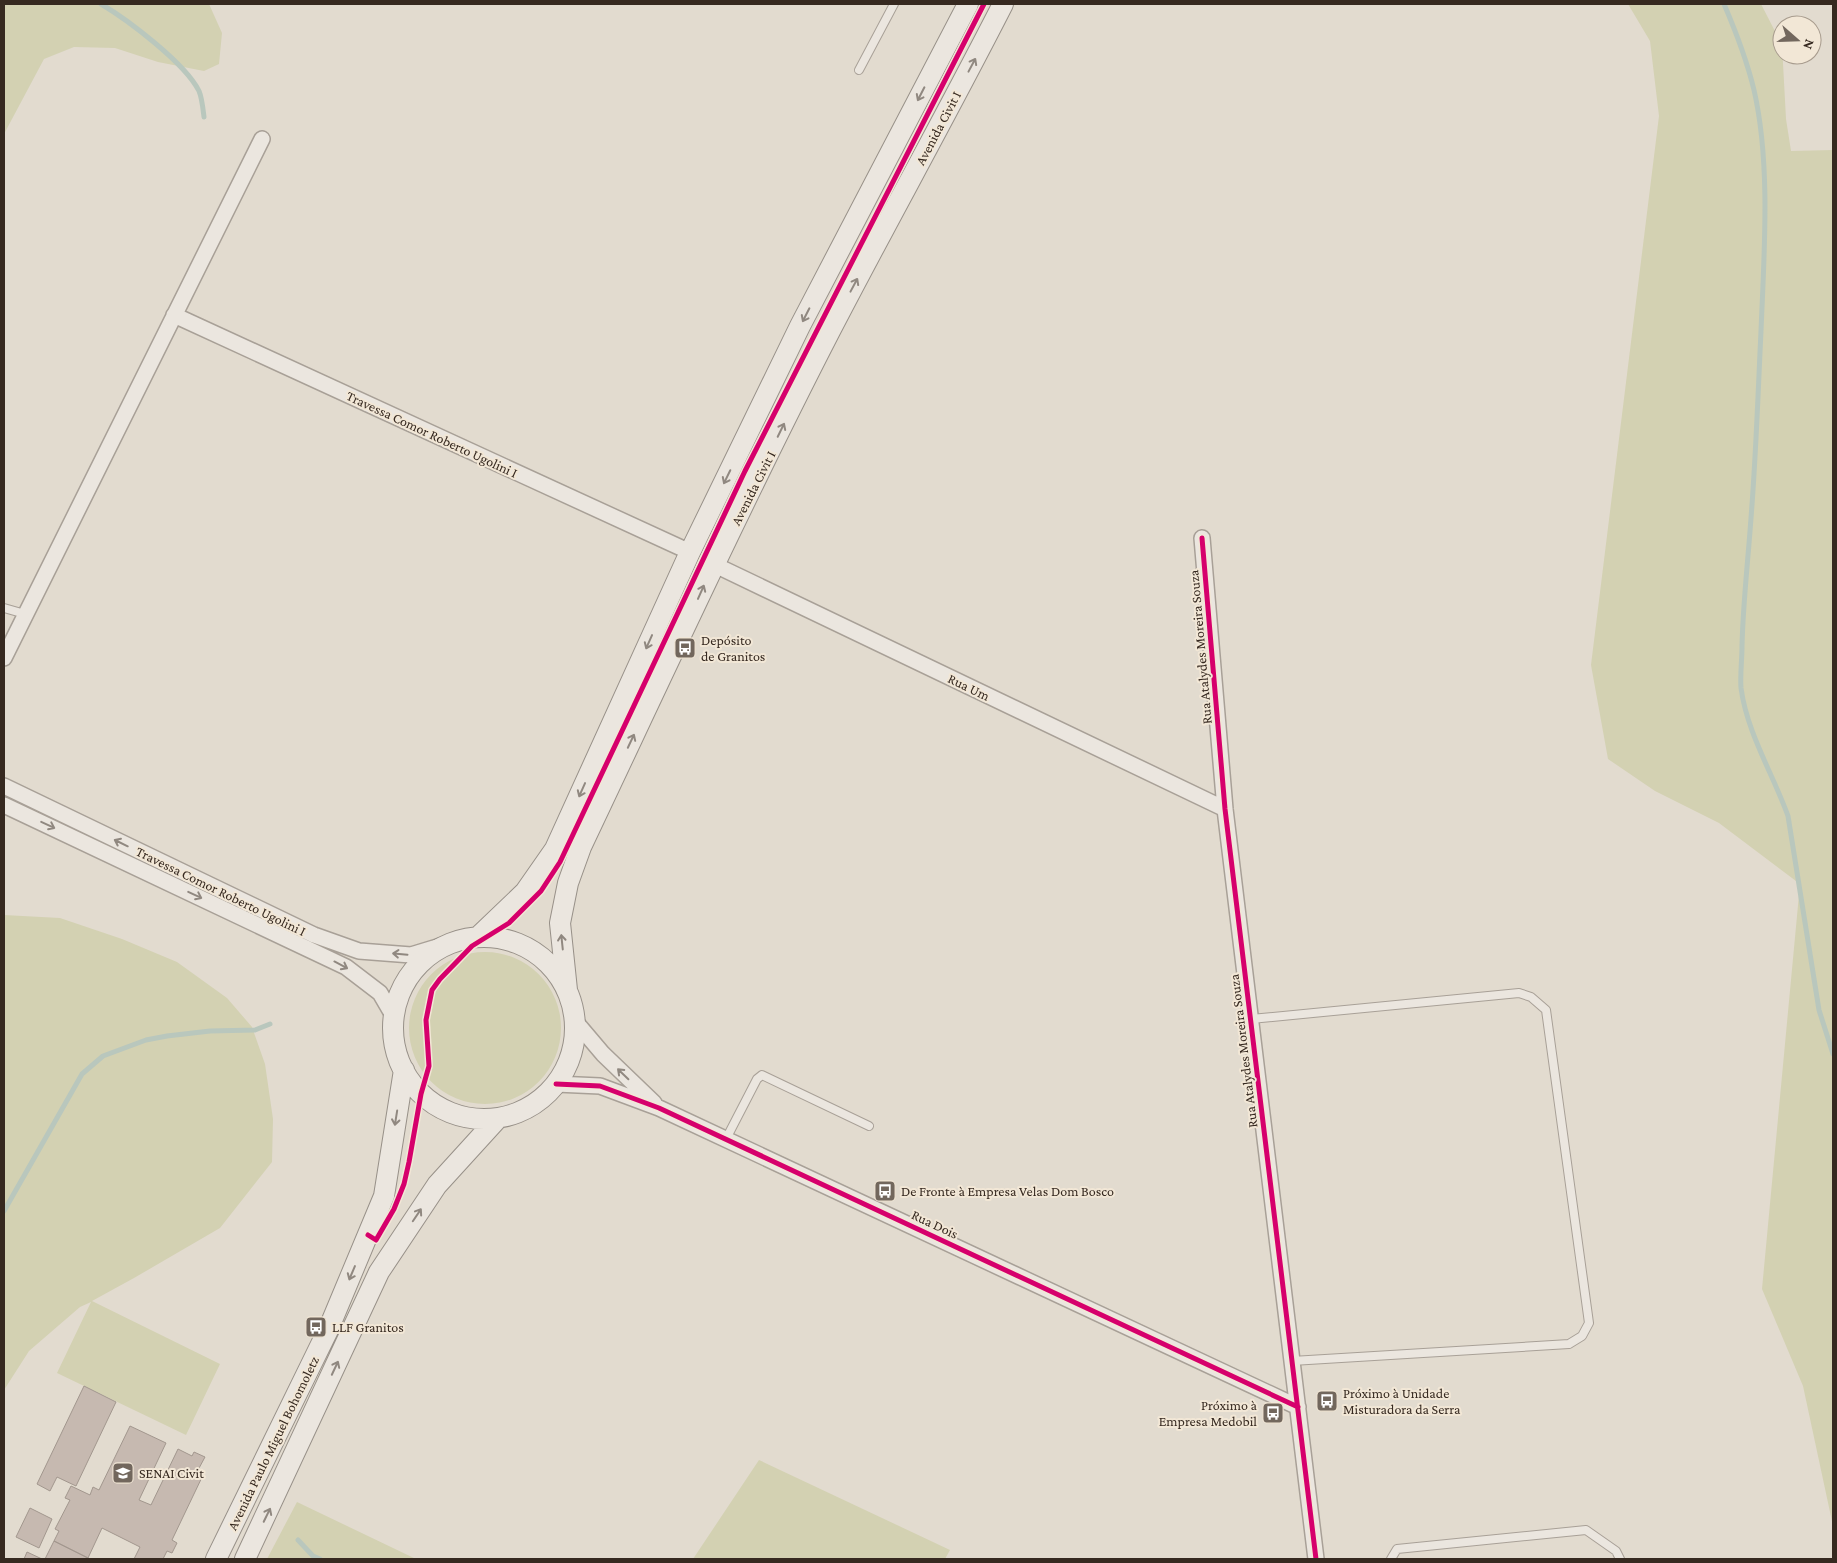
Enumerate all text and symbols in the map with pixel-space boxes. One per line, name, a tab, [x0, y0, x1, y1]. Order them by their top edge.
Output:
north arrow	[1772, 15, 1822, 65]
text: N	[1800, 37, 1818, 52]
one-way arrow	[967, 57, 977, 72]
one-way arrow	[916, 86, 926, 101]
street label: Avenida Civit I	[912, 88, 964, 168]
one-way arrow	[849, 278, 859, 293]
one-way arrow	[801, 308, 811, 323]
street label: Travessa Comor Roberto Ugolini I	[344, 387, 520, 481]
one-way arrow	[777, 423, 786, 438]
street label: Avenida Civit I	[727, 448, 779, 528]
one-way arrow	[722, 469, 731, 484]
street label: Rua Atalydes Moreira Souza	[1185, 569, 1215, 725]
one-way arrow	[697, 585, 707, 600]
place label: Depósito de Granitos	[701, 632, 765, 664]
one-way arrow	[644, 634, 654, 649]
bus stop icon: Depósito de Granitos	[673, 636, 697, 660]
street label: Rua Um	[946, 670, 992, 704]
one-way arrow	[627, 734, 637, 749]
one-way arrow	[577, 782, 587, 797]
one-way arrow	[40, 821, 55, 831]
one-way arrow	[114, 838, 129, 847]
street label: Travessa Comor Roberto Ugolini I	[133, 843, 309, 939]
one-way arrow	[187, 890, 202, 900]
one-way arrow	[557, 934, 567, 950]
one-way arrow	[392, 950, 408, 959]
one-way arrow	[333, 961, 348, 970]
street label: Rua Atalydes Moreira Souza	[1226, 973, 1260, 1129]
one-way arrow	[617, 1068, 630, 1080]
one-way arrow	[391, 1110, 401, 1126]
bus stop icon: De Fronte à Empresa Velas Dom Bosco	[873, 1179, 897, 1203]
place label: De Fronte à Empresa Velas Dom Bosco	[901, 1183, 1114, 1199]
street label: Rua Dois	[909, 1206, 961, 1242]
one-way arrow	[412, 1208, 422, 1222]
one-way arrow	[347, 1265, 357, 1280]
bus stop icon: LLF Granitos	[304, 1315, 328, 1339]
place label: LLF Granitos	[332, 1319, 404, 1335]
street label: Avenida Paulo Miguel Bohomoletz	[224, 1353, 322, 1532]
one-way arrow	[331, 1361, 340, 1376]
place label: Próximo à Unidade Misturadora da Serra	[1343, 1385, 1461, 1417]
bus stop icon: Próximo à Unidade Misturadora da Serra	[1315, 1389, 1339, 1413]
place label: Próximo à Empresa Medobil	[1159, 1397, 1258, 1429]
bus stop icon: Próximo à Empresa Medobil	[1261, 1401, 1285, 1425]
school or university icon: SENAI Civit	[111, 1461, 135, 1485]
place label: SENAI Civit	[139, 1465, 204, 1481]
one-way arrow	[262, 1508, 272, 1523]

